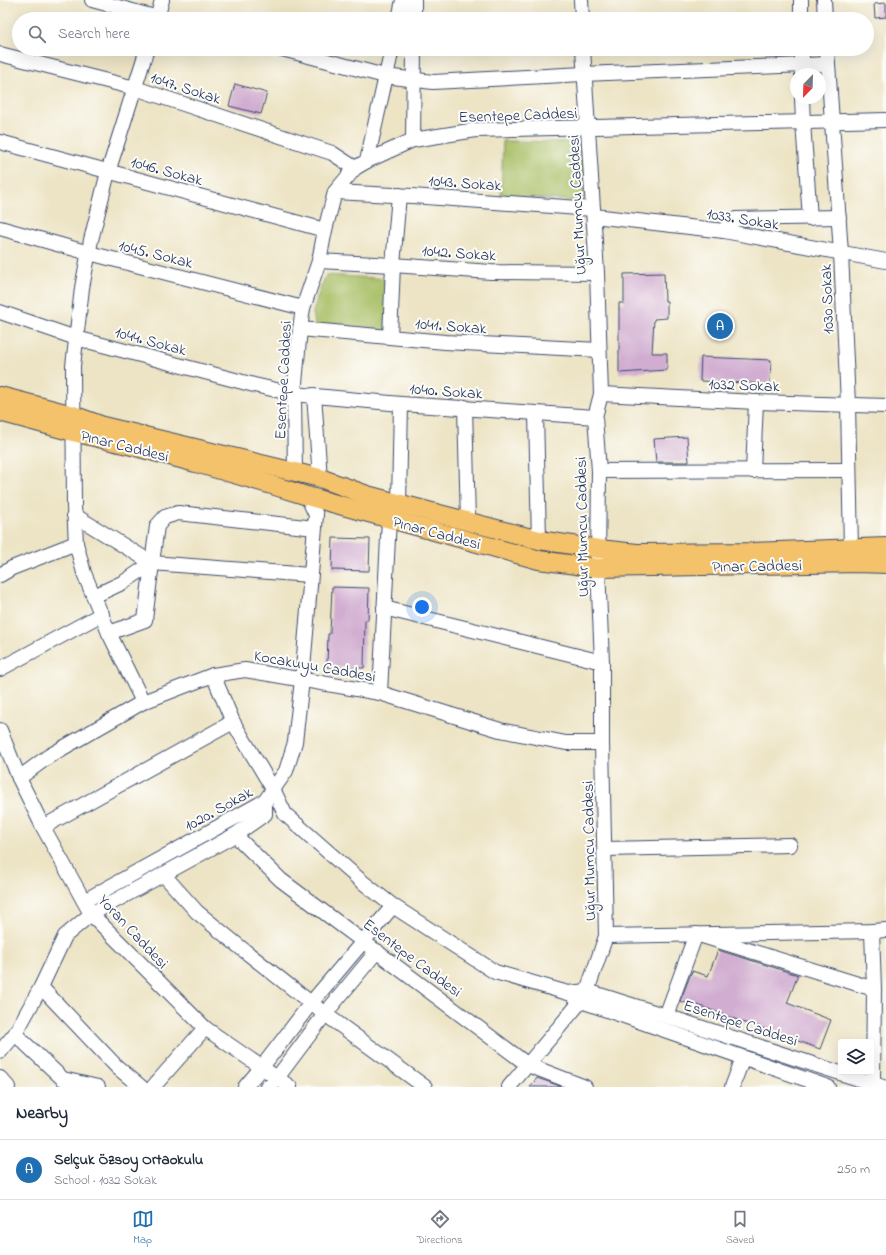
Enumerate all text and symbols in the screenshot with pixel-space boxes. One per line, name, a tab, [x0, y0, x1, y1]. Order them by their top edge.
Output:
search box	[12, 12, 874, 56]
icon: search	[26, 23, 48, 45]
text: Search here	[58, 23, 130, 45]
street label: 1047. Sokak	[147, 66, 225, 112]
north arrow	[790, 68, 826, 104]
street label: Esentepe Caddesi	[458, 102, 578, 130]
street label: Uğur Mumcu Caddesi	[562, 134, 594, 276]
street label: 1046. Sokak	[128, 151, 206, 193]
street label: 1043. Sokak	[427, 169, 503, 199]
street label: 1033. Sokak	[705, 202, 782, 238]
street label: 1045. Sokak	[116, 234, 196, 276]
street label: 1042. Sokak	[421, 239, 498, 269]
street label: 1030 Sokak	[815, 262, 841, 334]
pin: A	[707, 311, 733, 341]
street label: 1041. Sokak	[414, 313, 488, 342]
street label: Esentepe Caddesi	[269, 320, 299, 440]
street label: 1044. Sokak	[112, 321, 190, 363]
street label: 1032 Sokak	[708, 373, 781, 399]
street label: 1040. Sokak	[408, 377, 484, 407]
street label: Pınar Caddesi	[78, 424, 171, 470]
street label: Uğur Mumcu Caddesi	[570, 456, 596, 597]
street label: Pınar Caddesi	[390, 511, 483, 557]
street label: Pınar Caddesi	[712, 554, 802, 580]
your location	[412, 597, 432, 617]
street label: Kocakuyu Caddesi	[252, 644, 378, 690]
street label: Uğur Mumcu Caddesi	[577, 780, 603, 921]
street label: 1020. Sokak	[180, 781, 258, 838]
street label: Yoran Caddesi	[92, 890, 174, 975]
street label: Esentepe Caddesi	[357, 913, 467, 1004]
street label: Esentepe Caddesi	[680, 994, 801, 1054]
map controls	[838, 1039, 874, 1075]
button: layers	[838, 1039, 874, 1075]
text: Nearby	[16, 1101, 68, 1126]
text: Selçuk Özsoy Ortaokulu	[54, 1149, 203, 1171]
text: A	[25, 1160, 33, 1179]
text: 250 m	[837, 1160, 870, 1179]
text: School · 1032 Sokak	[54, 1171, 157, 1190]
tab: Map	[132, 1208, 154, 1248]
tab: Directions	[417, 1208, 462, 1248]
tab: Saved	[726, 1208, 754, 1248]

